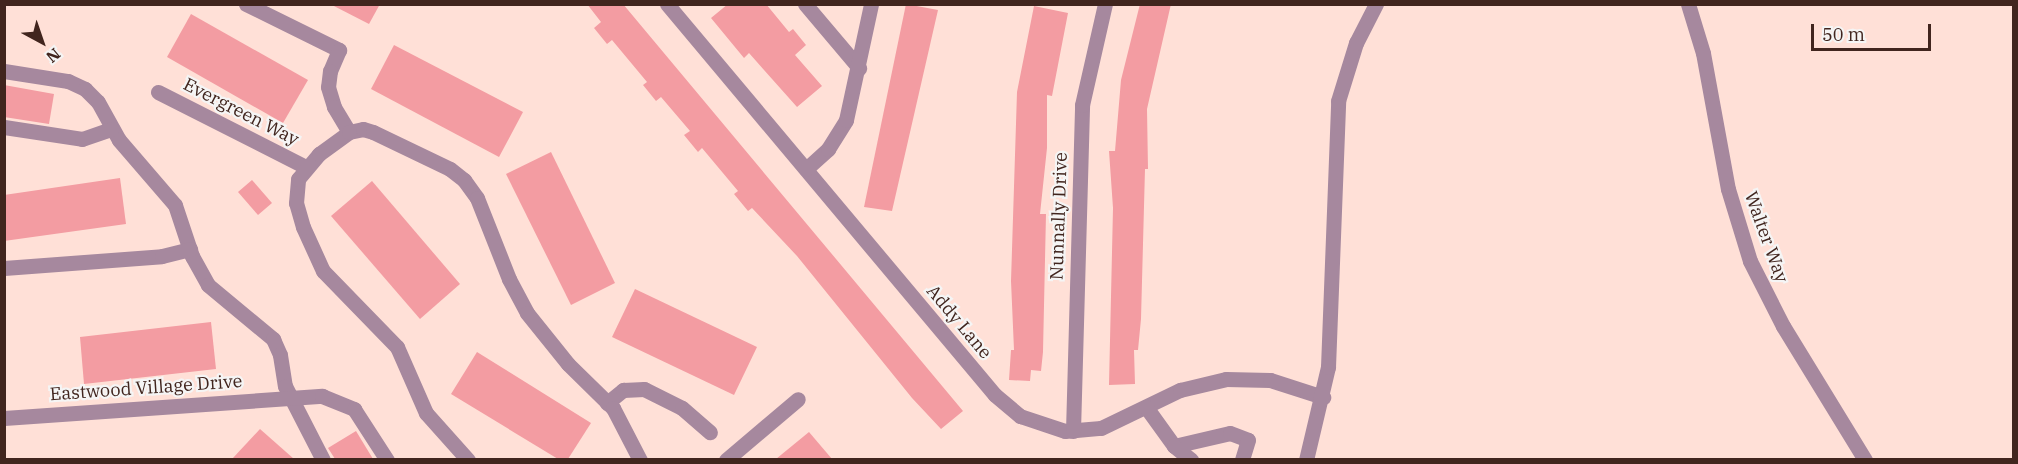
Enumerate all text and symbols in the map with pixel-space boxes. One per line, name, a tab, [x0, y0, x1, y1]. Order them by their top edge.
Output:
north arrow	[12, 12, 72, 72]
scale bar	[1814, 12, 1934, 50]
text: 50 m	[1822, 23, 1865, 46]
text: N	[42, 44, 65, 68]
street label: Evergreen Way	[180, 74, 302, 150]
street label: Nunnally Drive	[1046, 152, 1072, 280]
street label: Walter Way	[1740, 189, 1792, 285]
street label: Addy Lane	[922, 281, 996, 363]
street label: Eastwood Village Drive	[49, 371, 243, 405]

